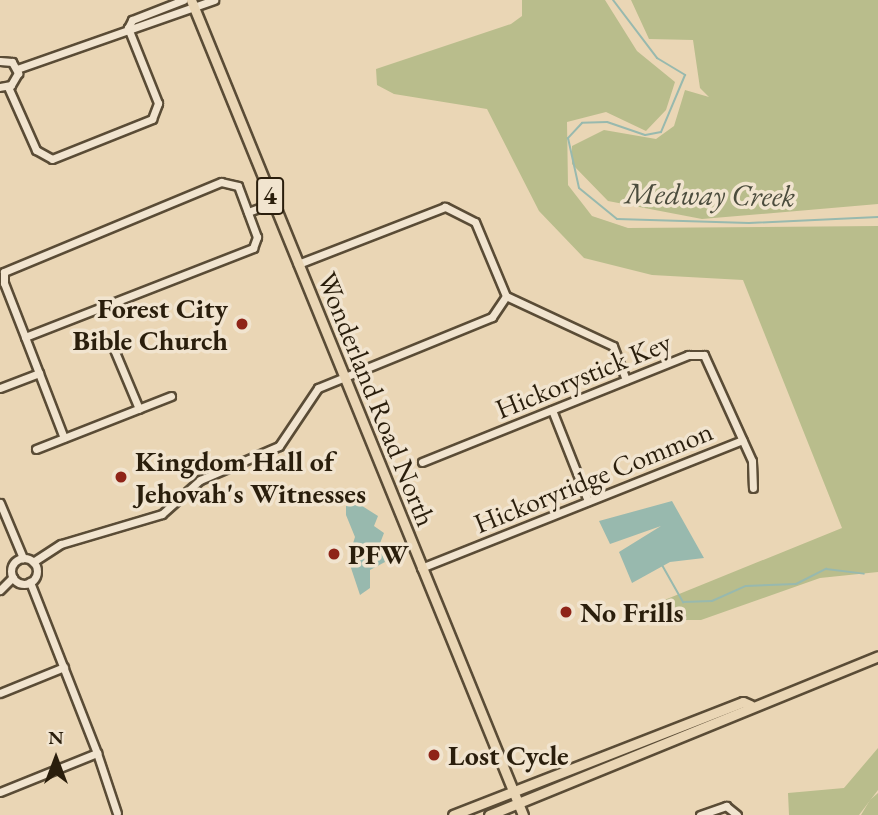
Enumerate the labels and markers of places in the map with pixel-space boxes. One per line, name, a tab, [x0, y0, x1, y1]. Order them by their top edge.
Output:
place label: Forest City Bible Church	[73, 291, 228, 357]
marker: Forest City Bible Church	[234, 316, 250, 332]
place label: Kingdom Hall of Jehovah's Witnesses	[135, 444, 366, 510]
marker: Kingdom Hall of Jehovah's Witnesses	[113, 469, 129, 485]
place label: PFW	[348, 537, 409, 571]
marker: PFW	[326, 546, 342, 562]
place label: No Frills	[580, 595, 684, 629]
marker: No Frills	[558, 604, 574, 620]
place label: Lost Cycle	[448, 738, 569, 772]
marker: Lost Cycle	[426, 747, 442, 763]

